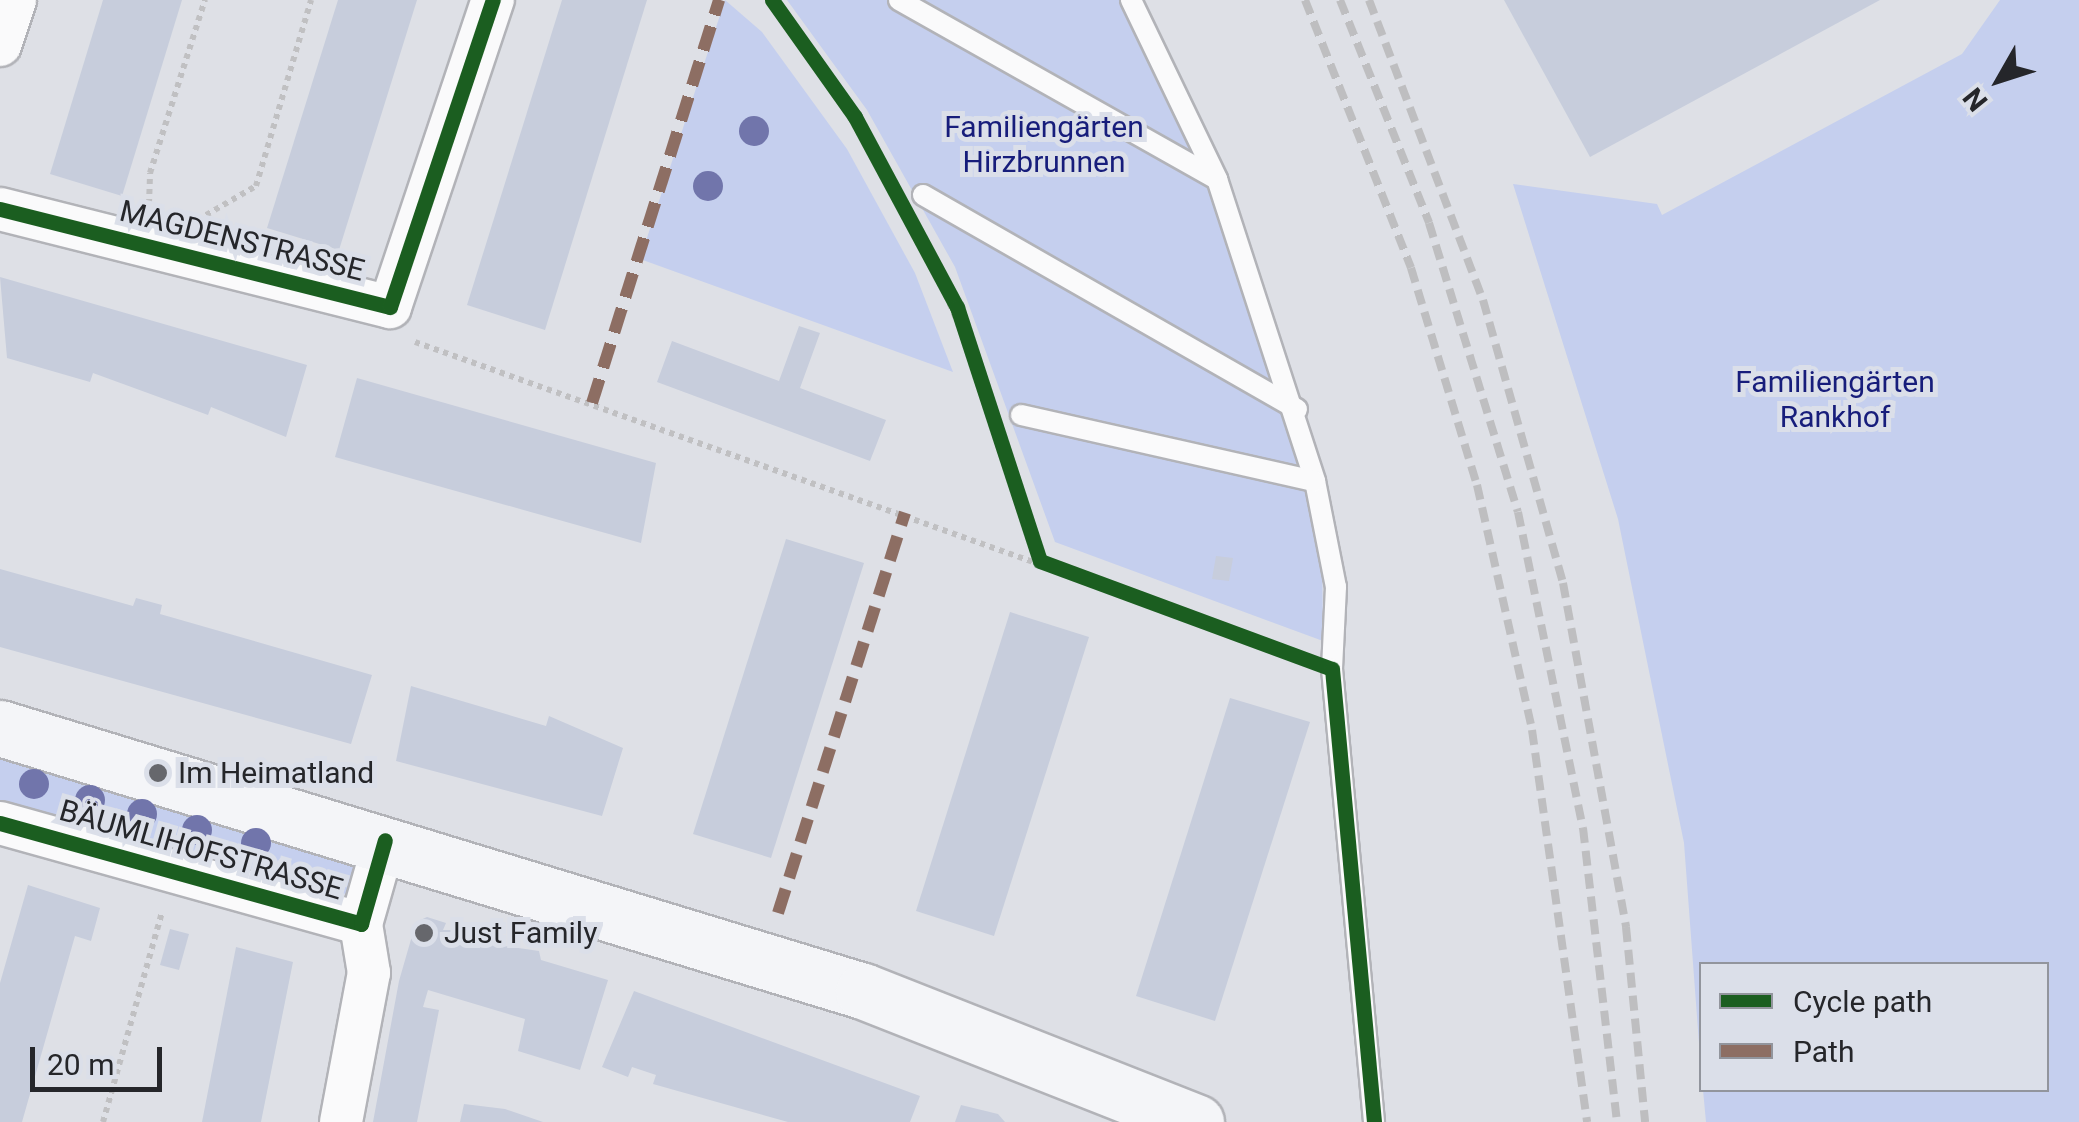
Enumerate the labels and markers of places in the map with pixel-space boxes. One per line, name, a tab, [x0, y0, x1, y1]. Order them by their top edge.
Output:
place label: Im Heimatland	[178, 755, 374, 791]
marker: Im Heimatland	[147, 762, 169, 784]
place label: Just Family	[444, 915, 597, 951]
marker: Just Family	[413, 922, 435, 944]

